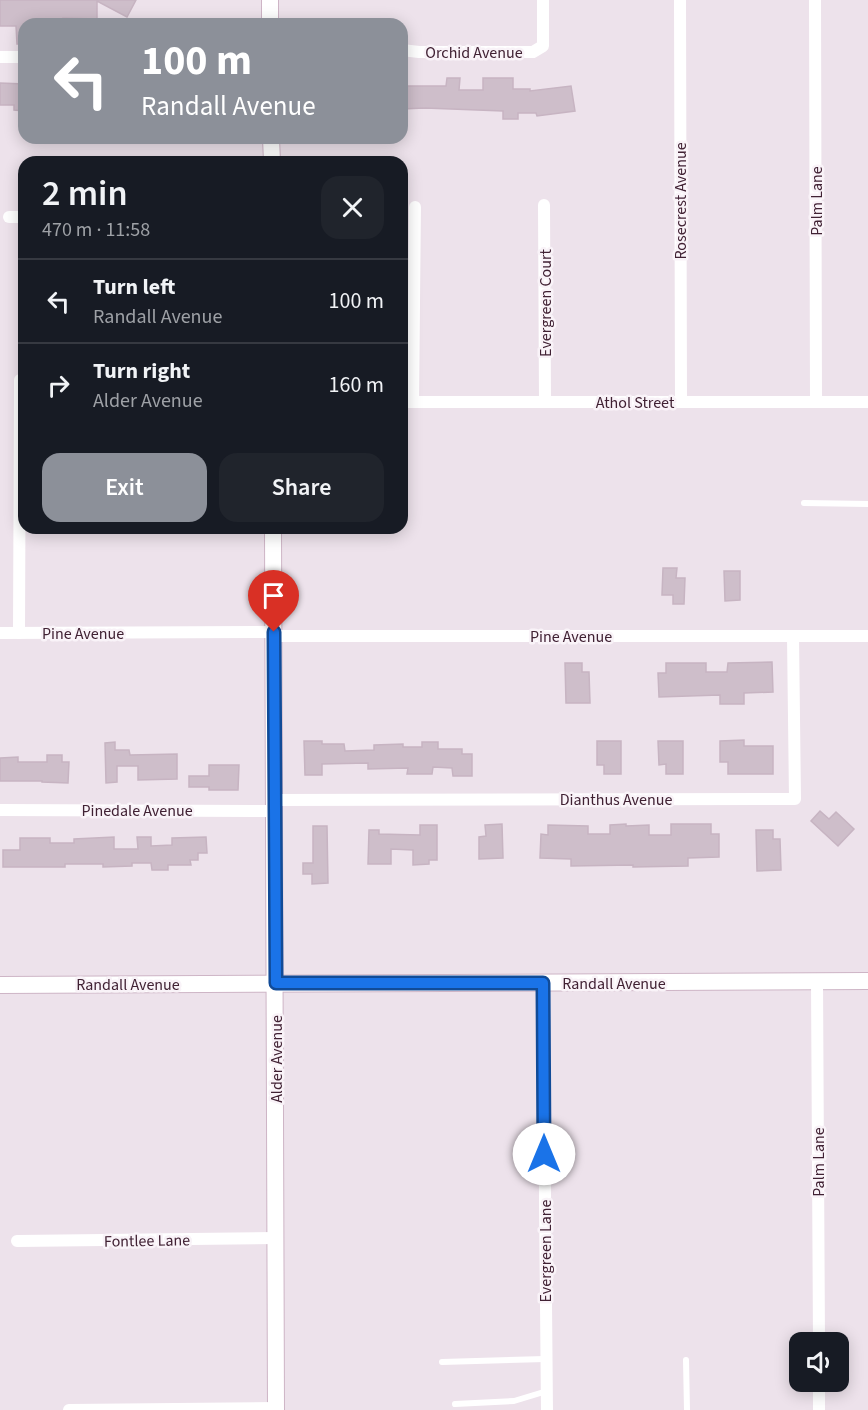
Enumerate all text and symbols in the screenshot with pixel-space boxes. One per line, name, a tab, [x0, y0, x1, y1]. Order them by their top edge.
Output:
text: 100 m	[141, 31, 252, 91]
icon: left	[42, 42, 120, 120]
street label: Orchid Avenue	[425, 42, 523, 64]
text: Randall Avenue	[141, 87, 316, 126]
street label: Rosecrest Avenue	[670, 142, 692, 260]
street label: Palm Lane	[806, 166, 828, 236]
text: 2 min	[42, 168, 128, 219]
button: close	[321, 176, 384, 239]
text: 470 m · 11:58	[42, 216, 150, 244]
street label: Evergreen Court	[535, 249, 557, 357]
text: Turn left	[93, 271, 175, 303]
icon: left	[42, 285, 75, 318]
text: 100 m	[329, 285, 384, 317]
text: Randall Avenue	[93, 303, 222, 331]
text: Turn right	[93, 355, 190, 387]
icon: right	[42, 369, 75, 402]
text: 160 m	[329, 369, 384, 401]
text: Alder Avenue	[93, 387, 203, 415]
street label: Athol Street	[596, 392, 675, 414]
button: Exit	[42, 453, 207, 522]
button: Share	[219, 453, 384, 522]
pin	[248, 570, 299, 632]
icon: arrive	[257, 579, 290, 612]
street label: Pine Avenue	[42, 623, 124, 645]
street label: Pine Avenue	[530, 626, 612, 648]
street label: Dianthus Avenue	[560, 789, 672, 811]
street label: Pinedale Avenue	[81, 800, 193, 822]
street label: Randall Avenue	[562, 973, 666, 995]
street label: Randall Avenue	[76, 974, 180, 996]
street label: Alder Avenue	[266, 1015, 288, 1103]
position arrow	[512, 1122, 576, 1186]
street label: Palm Lane	[808, 1127, 830, 1197]
street label: Evergreen Lane	[535, 1200, 557, 1302]
street label: Fontlee Lane	[104, 1229, 190, 1253]
map controls	[789, 1332, 849, 1392]
button: sound	[789, 1332, 849, 1392]

